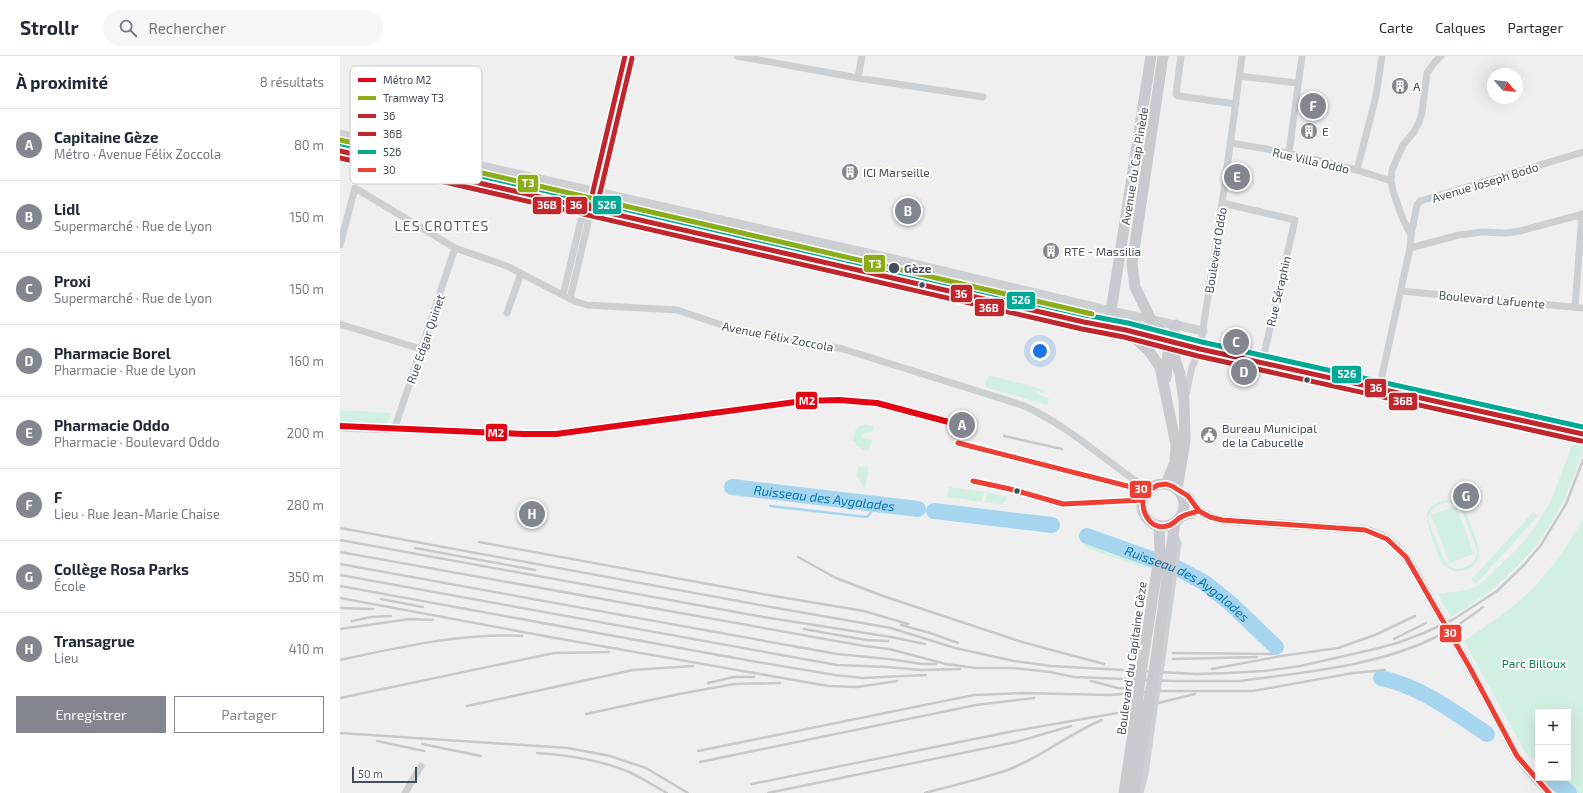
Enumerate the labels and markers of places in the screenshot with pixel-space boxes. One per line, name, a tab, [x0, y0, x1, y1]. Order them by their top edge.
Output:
building icon: A	[1390, 76, 1410, 96]
place label: A	[1413, 79, 1421, 93]
pin: F	[1300, 91, 1326, 121]
building icon: E	[1299, 121, 1319, 141]
place label: E	[1322, 124, 1329, 138]
building icon: ICI Marseille	[840, 162, 860, 182]
pin: E	[1224, 162, 1250, 192]
place label: ICI Marseille	[863, 165, 930, 179]
pin: B	[895, 196, 921, 226]
building icon: RTE - Massilia	[1041, 241, 1061, 261]
place label: RTE - Massilia	[1064, 244, 1141, 258]
marker: Gèze	[887, 261, 901, 275]
place label: Gèze	[904, 261, 932, 275]
unlabelled marker	[917, 280, 927, 290]
pin: C	[1223, 327, 1249, 357]
pin: D	[1231, 357, 1257, 387]
unlabelled marker	[1302, 375, 1312, 385]
pin: A	[949, 410, 975, 440]
place label: Bureau Municipal de la Cabucelle	[1222, 421, 1317, 449]
public building icon: Bureau Municipal de la Cabucelle	[1199, 425, 1219, 445]
pin: G	[1453, 481, 1479, 511]
unlabelled marker	[1012, 486, 1022, 496]
pin: H	[519, 499, 545, 529]

